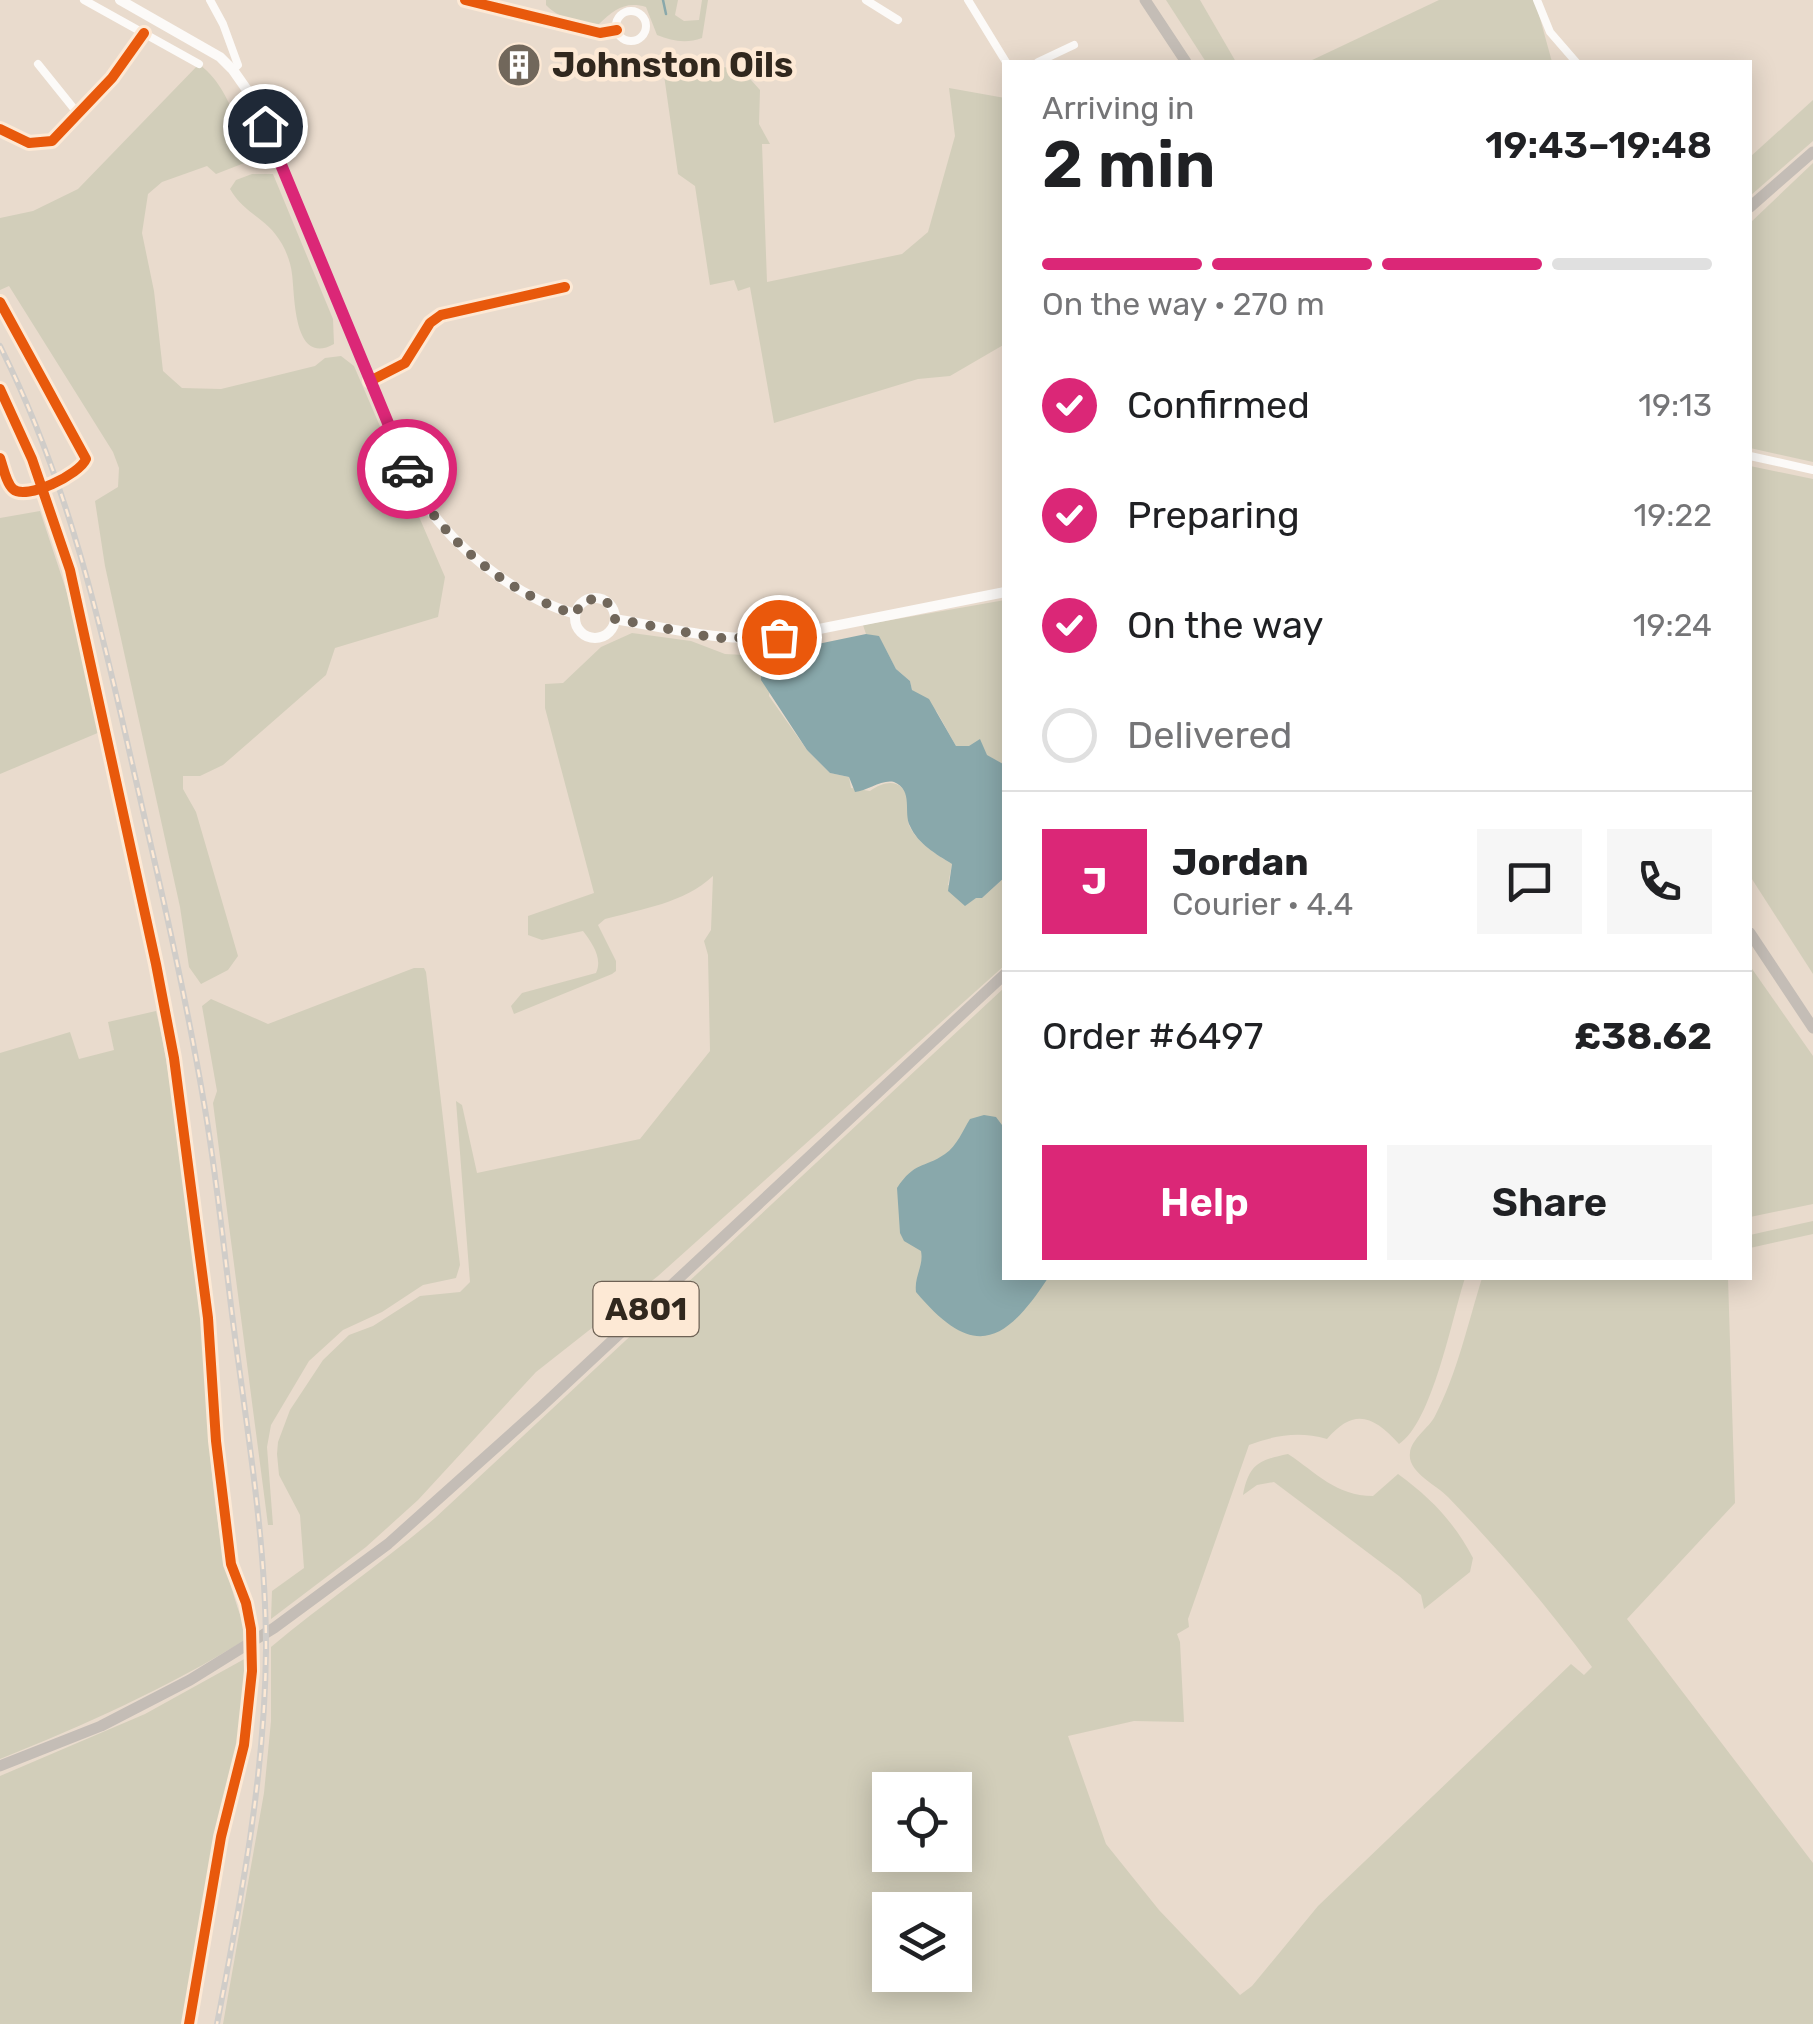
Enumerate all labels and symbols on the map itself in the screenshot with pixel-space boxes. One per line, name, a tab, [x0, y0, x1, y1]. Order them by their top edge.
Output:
building icon: Johnston Oils	[496, 42, 542, 88]
place label: Johnston Oils	[552, 44, 793, 86]
pin	[223, 84, 308, 169]
courier	[357, 419, 457, 519]
pin	[737, 595, 822, 680]
road number: A801	[594, 1282, 698, 1336]

